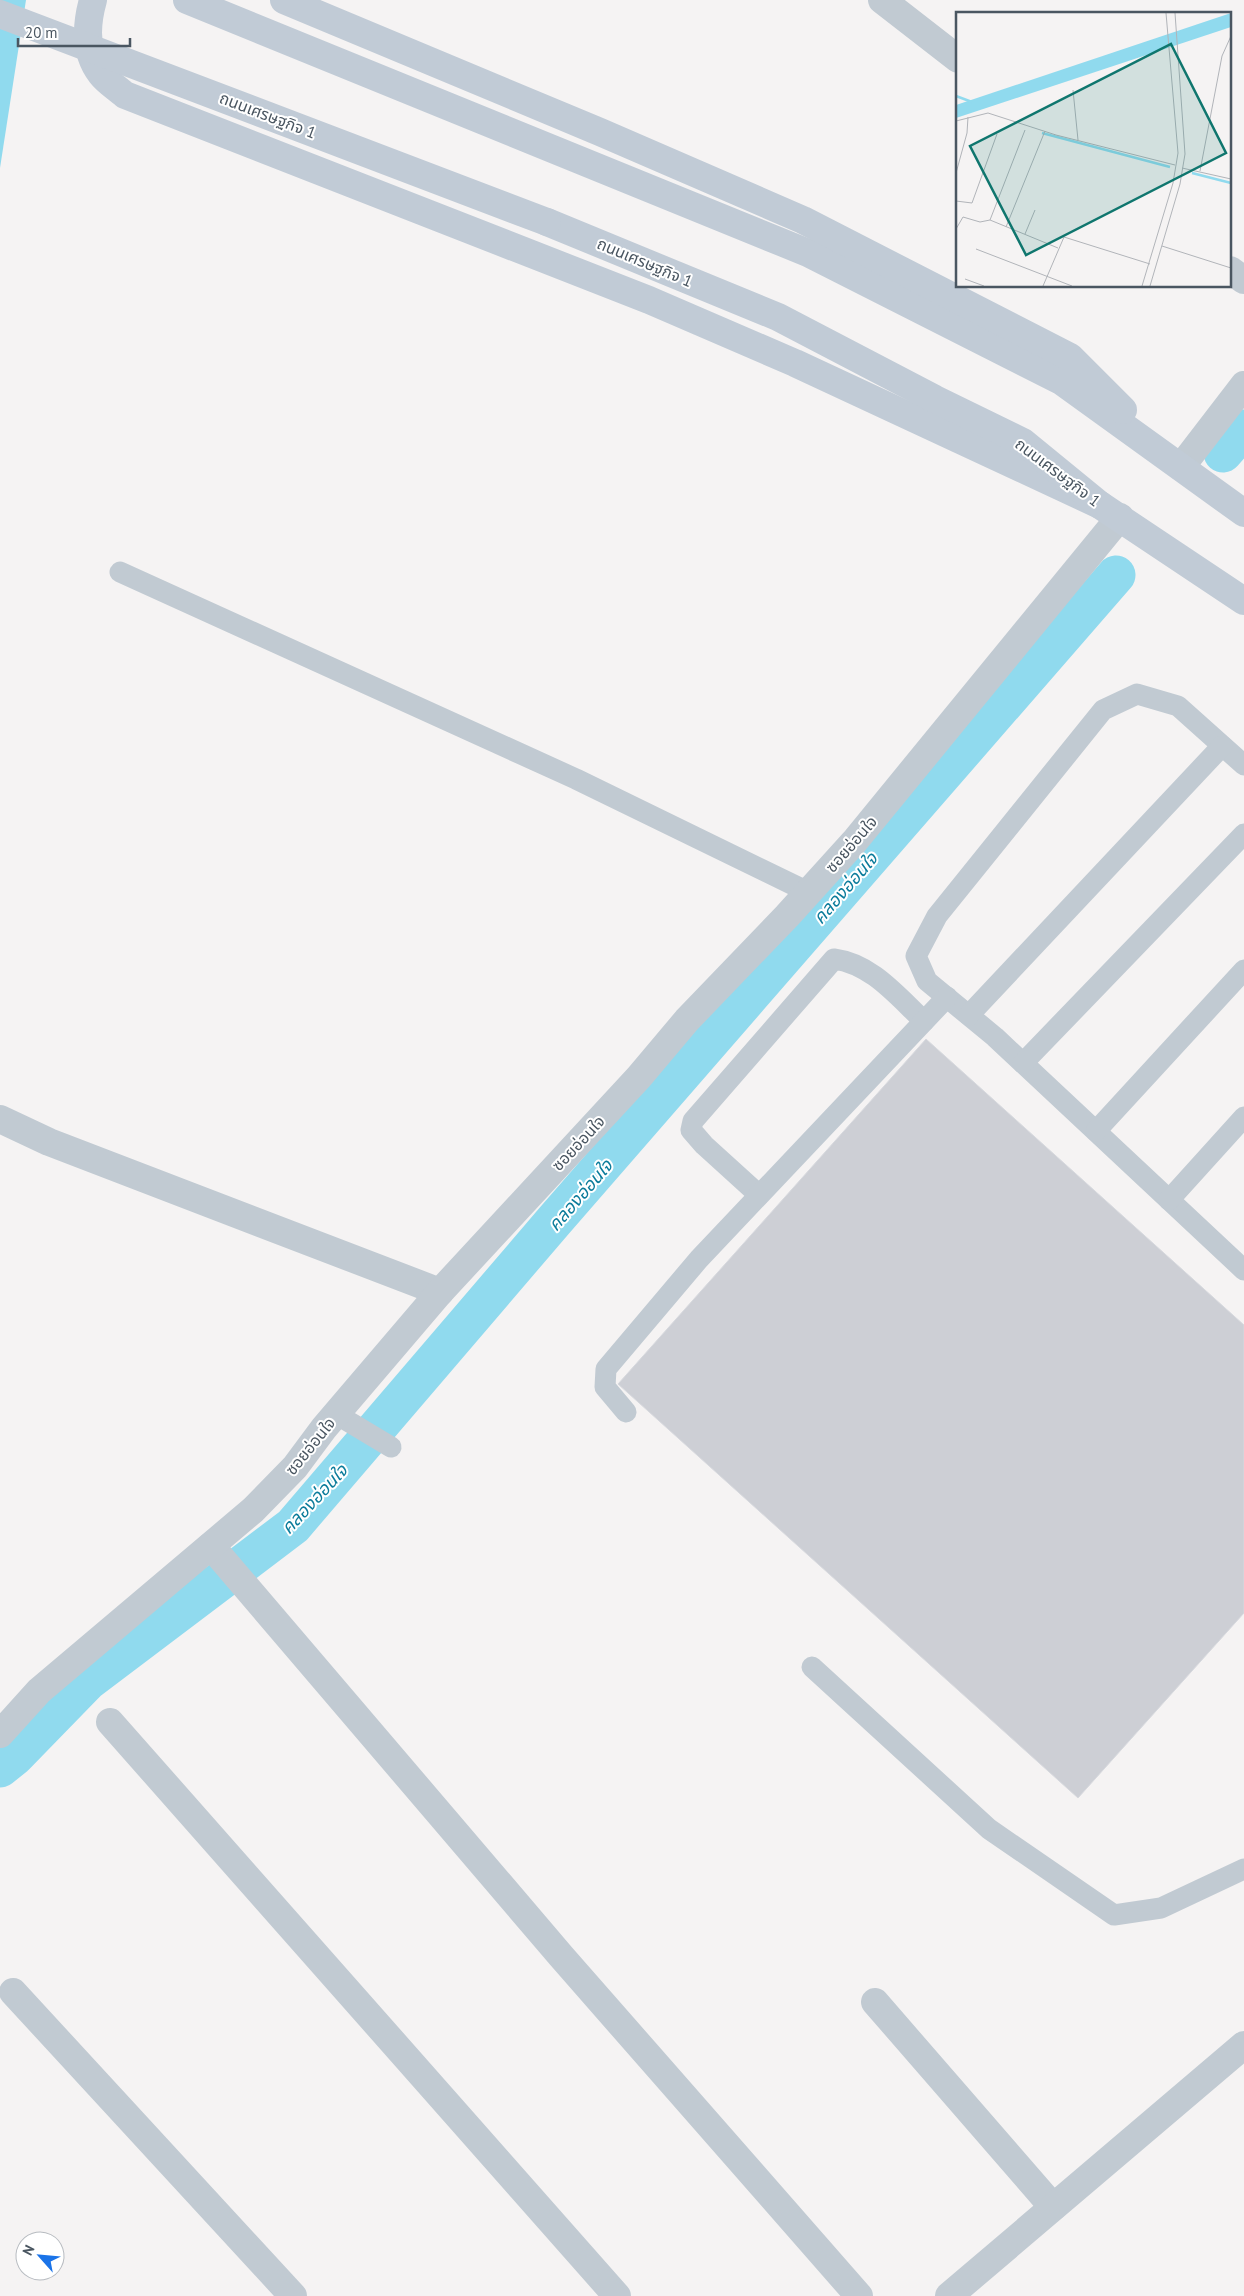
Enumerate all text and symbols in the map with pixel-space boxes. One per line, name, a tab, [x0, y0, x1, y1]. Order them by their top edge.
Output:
inset map	[956, 12, 1232, 288]
scale bar	[18, 15, 130, 47]
text: 20 m	[25, 23, 58, 42]
street label: ถนนเศรษฐกิจ 1	[217, 87, 319, 143]
street label: ถนนเศรษฐกิจ 1	[594, 233, 696, 291]
street label: ถนนเศรษฐกิจ 1	[1011, 433, 1105, 511]
street label: ซอยอ่อนใจ	[821, 812, 881, 876]
water label: คลองอ่อนใจ	[808, 846, 883, 928]
street label: ซอยอ่อนใจ	[547, 1111, 609, 1175]
water label: คลองอ่อนใจ	[543, 1153, 618, 1235]
street label: ซอยอ่อนใจ	[281, 1413, 339, 1479]
water label: คลองอ่อนใจ	[276, 1458, 353, 1539]
north arrow	[15, 2231, 65, 2281]
text: N	[18, 2242, 39, 2258]

